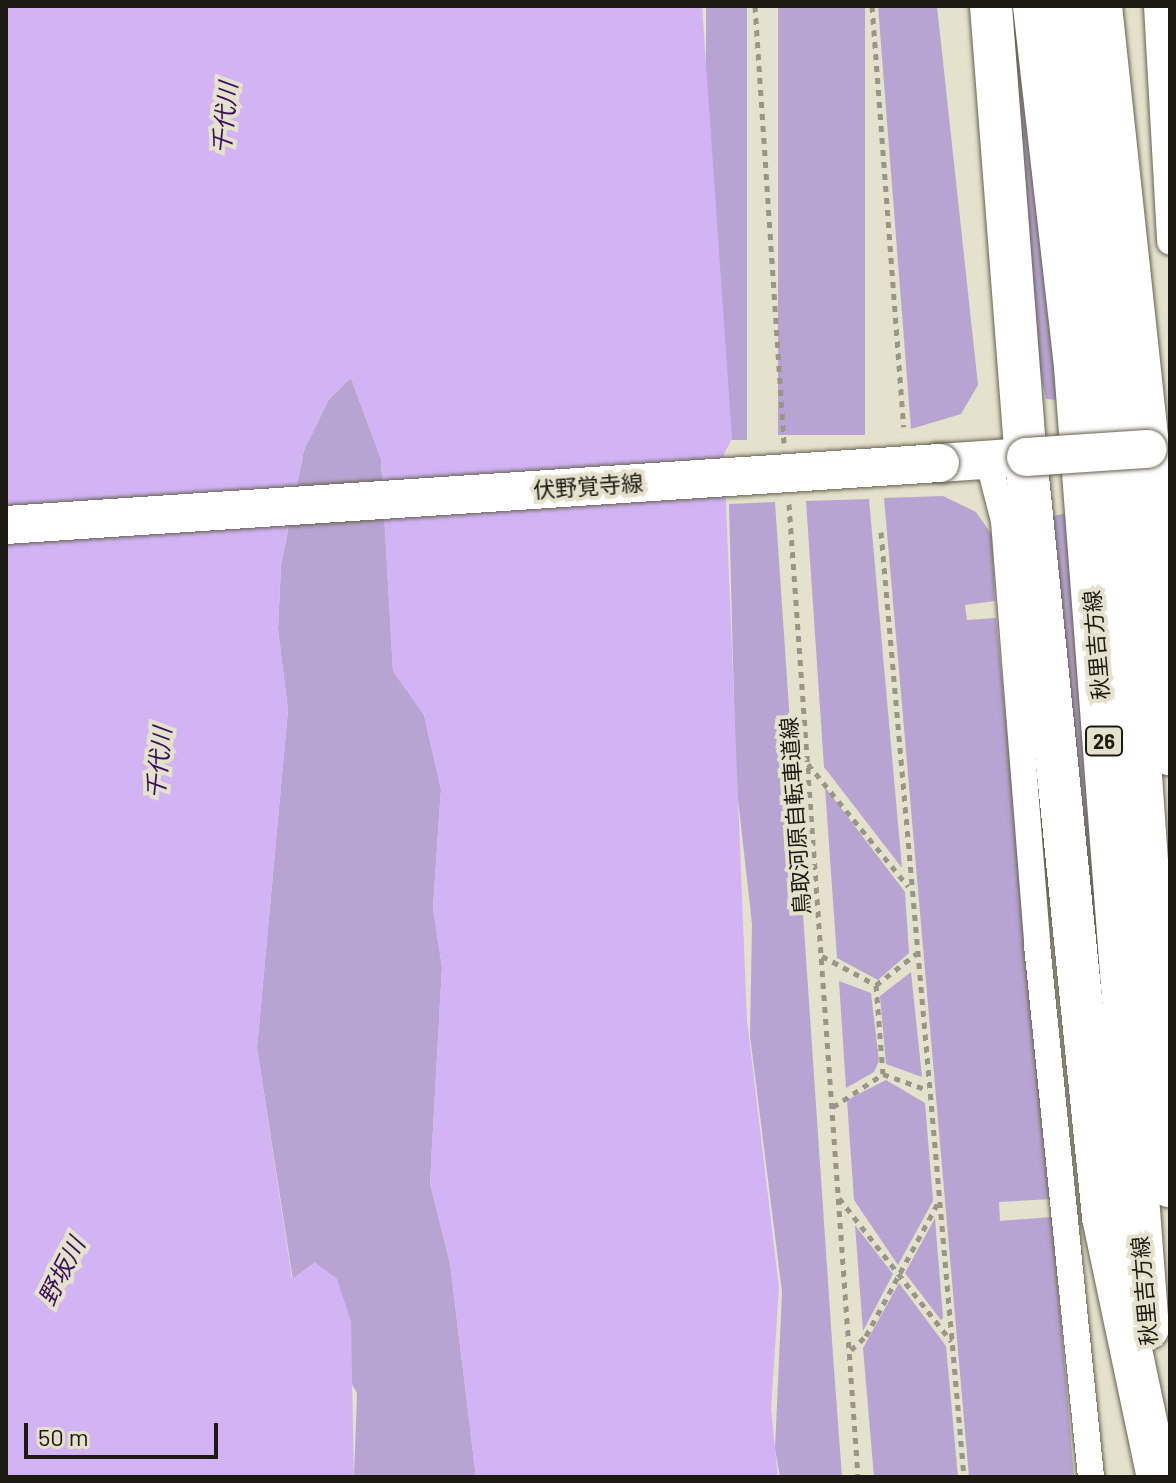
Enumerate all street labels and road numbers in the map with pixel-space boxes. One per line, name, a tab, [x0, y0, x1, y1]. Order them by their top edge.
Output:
street label: 伏野覚寺線	[532, 469, 644, 503]
street label: 秋里吉方線	[1078, 589, 1114, 701]
street label: 鳥取河原自転車道線	[775, 716, 815, 916]
road number: 26	[1084, 725, 1124, 757]
street label: 秋里吉方線	[1126, 1235, 1162, 1347]

